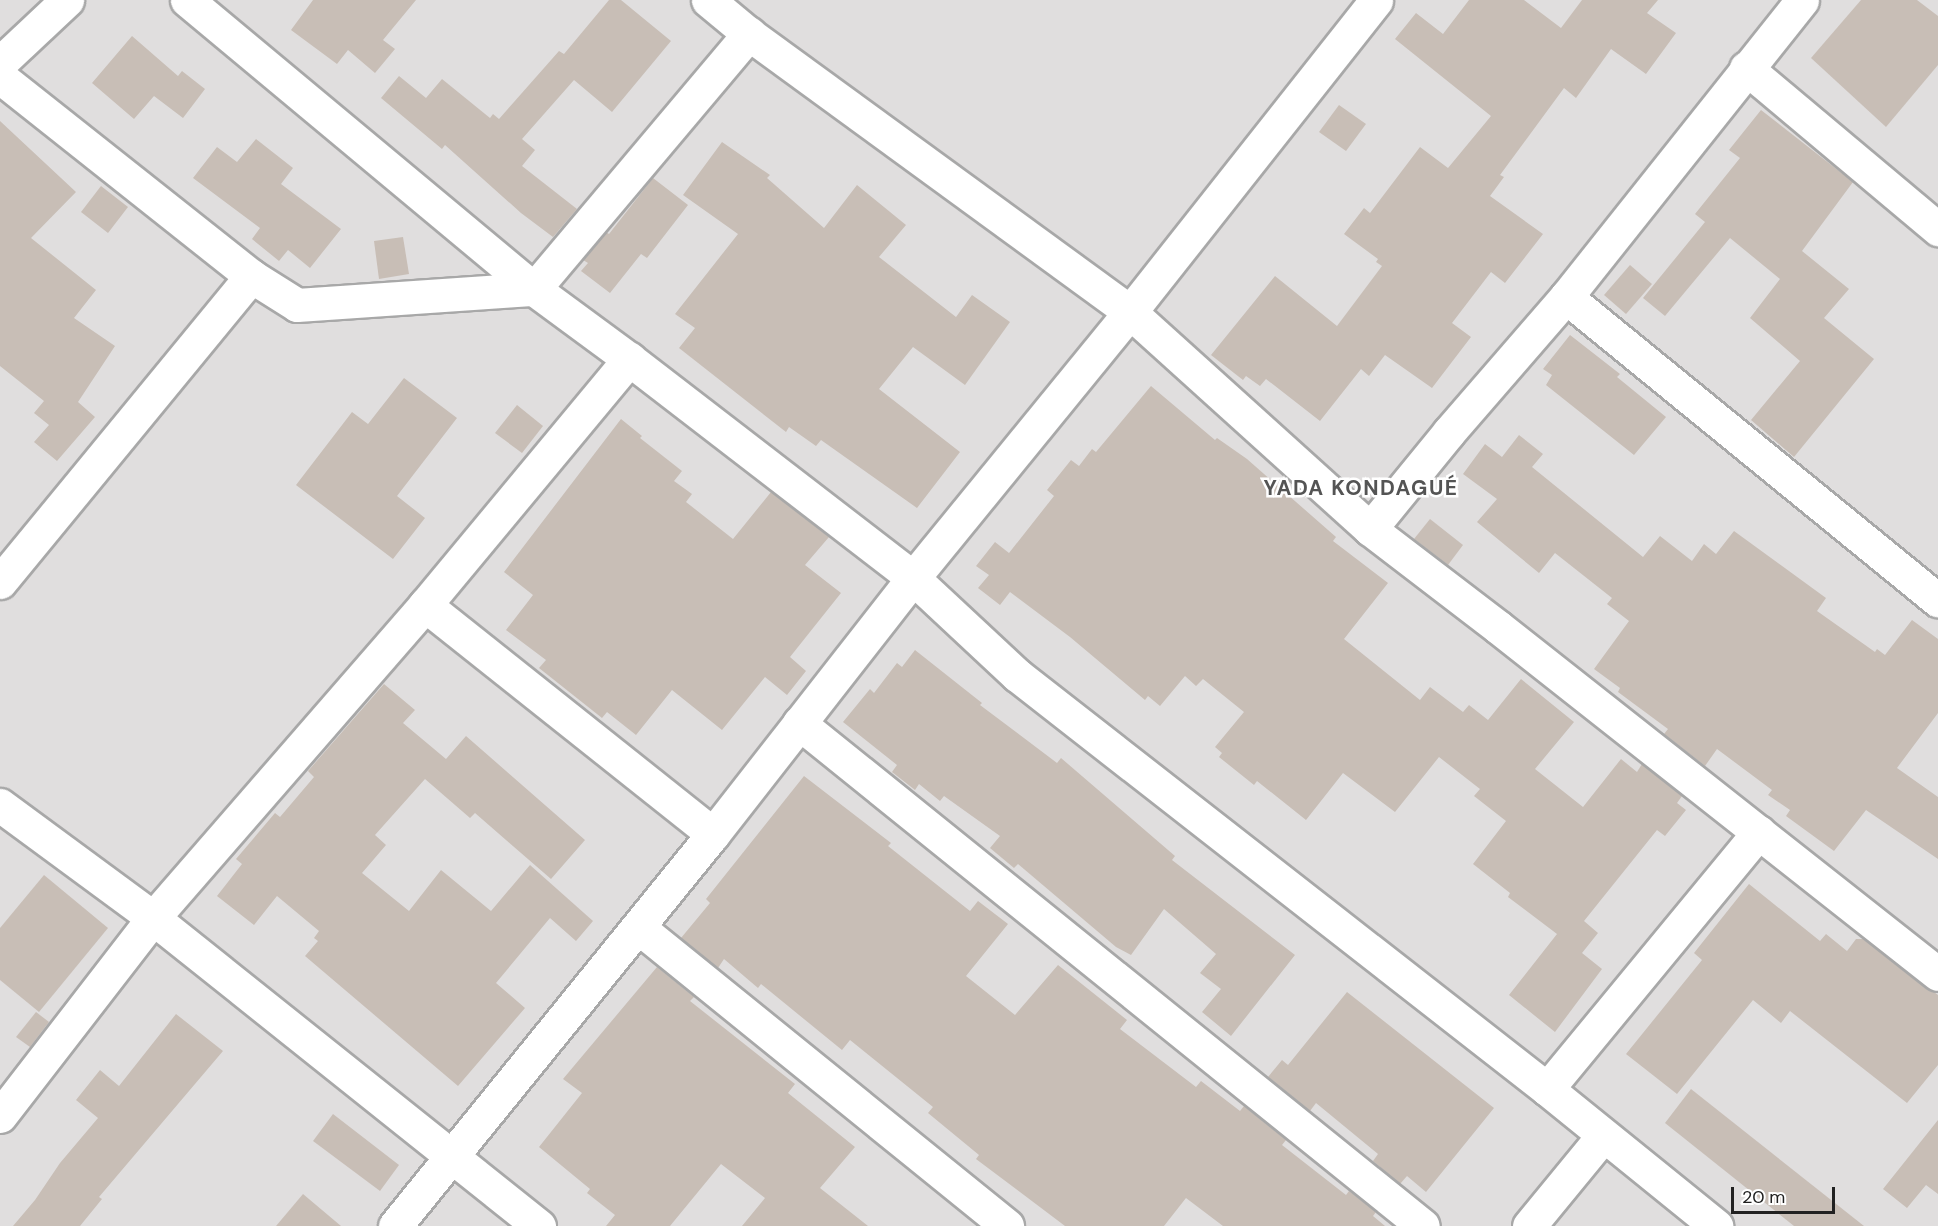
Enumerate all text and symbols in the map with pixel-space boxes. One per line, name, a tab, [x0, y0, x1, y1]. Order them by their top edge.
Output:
district label: YADA KONDAGUÉ	[1263, 475, 1459, 501]
scale bar	[1734, 1175, 1838, 1213]
text: 20 m	[1742, 1185, 1785, 1209]

